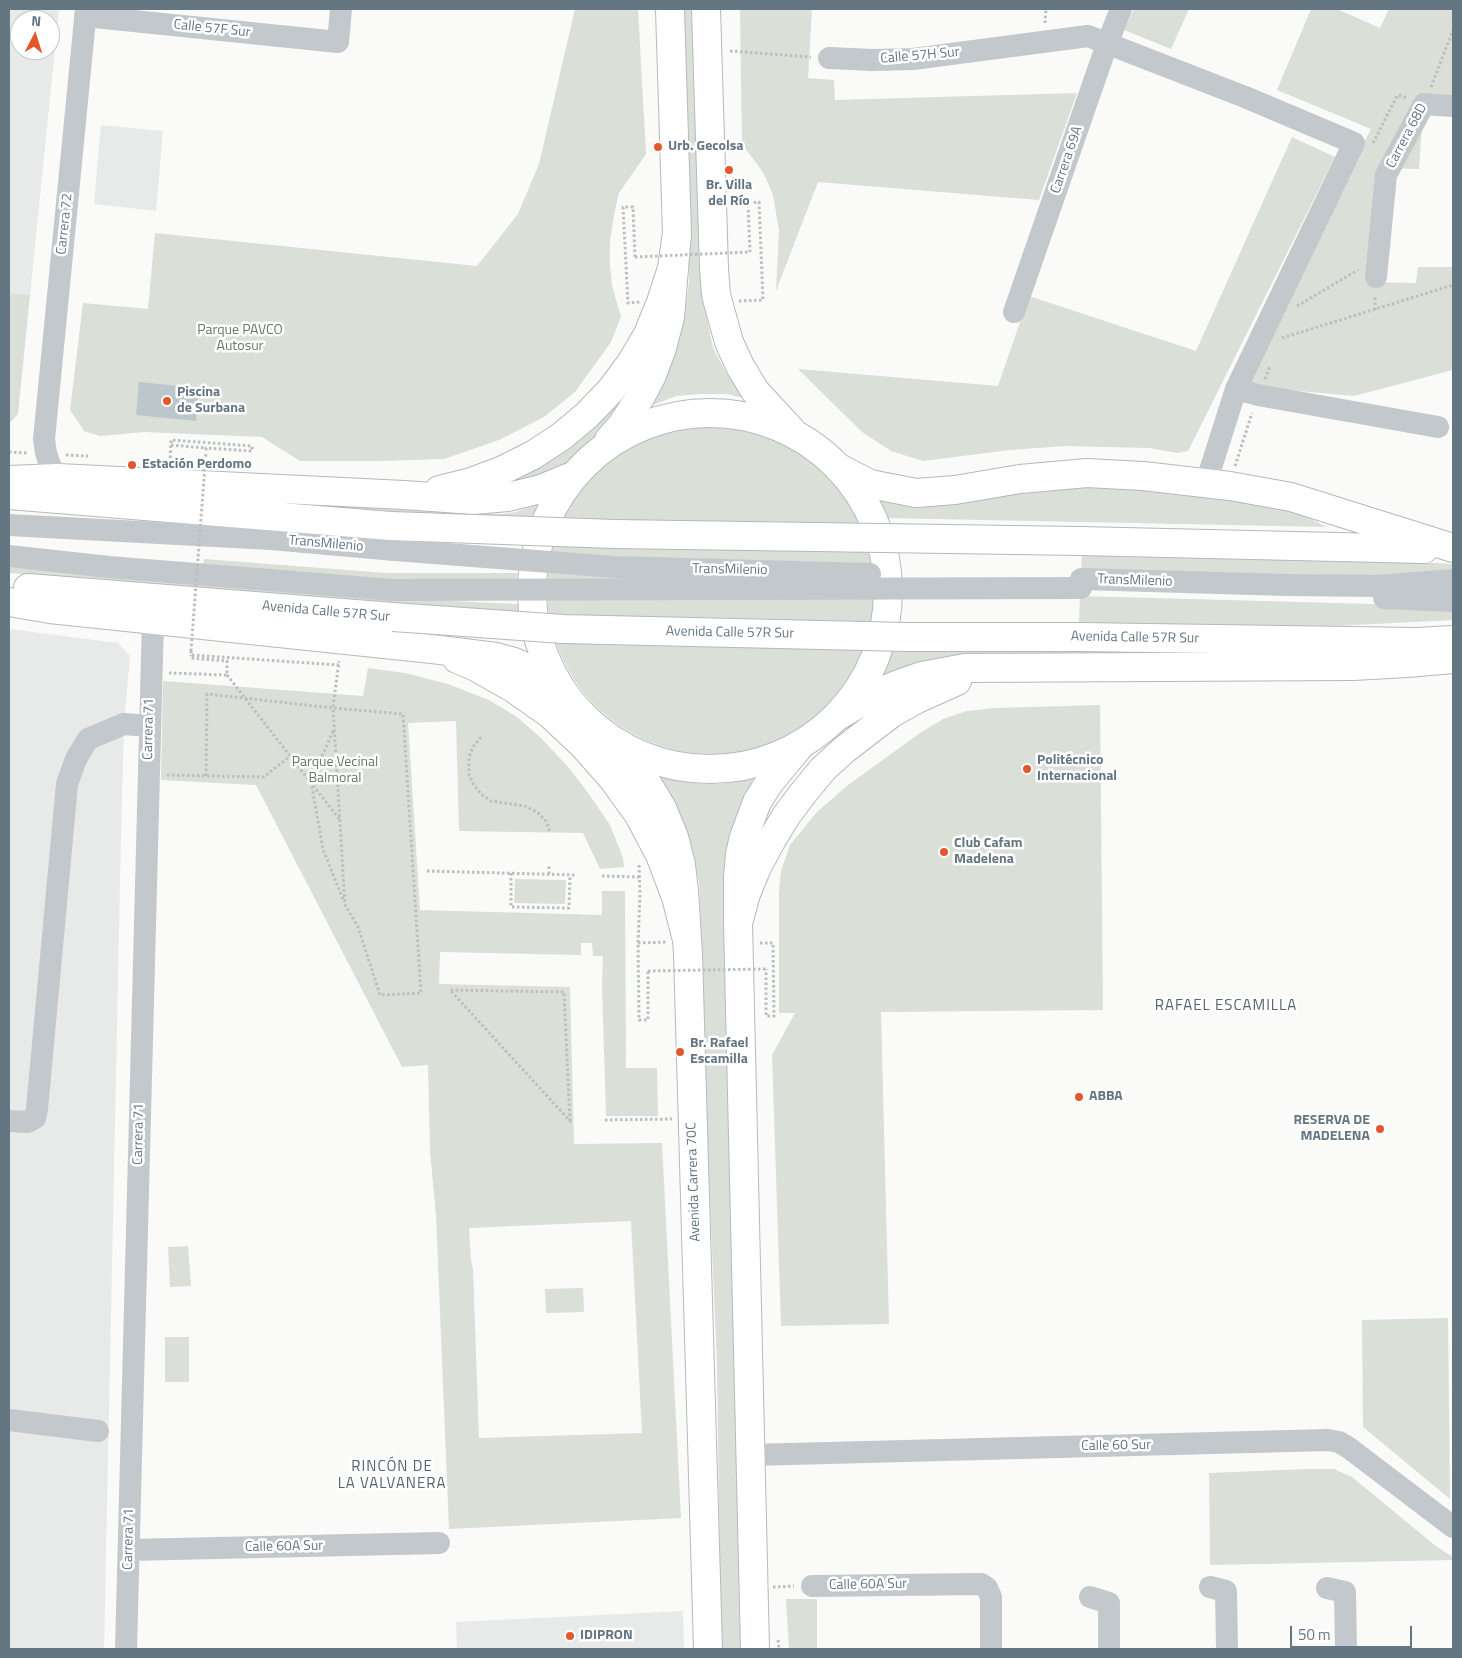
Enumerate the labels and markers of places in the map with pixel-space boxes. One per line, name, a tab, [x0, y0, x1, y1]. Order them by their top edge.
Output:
place label: Urb. Gecolsa	[668, 139, 743, 155]
marker: Urb. Gecolsa	[652, 141, 664, 153]
marker: Br. Villa del Río	[723, 164, 735, 176]
place label: Br. Villa del Río	[706, 178, 752, 210]
place label: Piscina de Surbana	[177, 385, 245, 418]
marker: Piscina de Surbana	[161, 395, 173, 407]
place label: Estación Perdomo	[142, 457, 252, 473]
marker: Estación Perdomo	[126, 459, 138, 471]
place label: Politécnico Internacional	[1037, 753, 1117, 786]
marker: Politécnico Internacional	[1021, 763, 1033, 775]
place label: Club Cafam Madelena	[954, 836, 1022, 869]
marker: Club Cafam Madelena	[938, 846, 950, 858]
place label: Br. Rafael Escamilla	[690, 1036, 749, 1068]
marker: Br. Rafael Escamilla	[674, 1046, 686, 1058]
place label: ABBA	[1089, 1089, 1123, 1105]
marker: ABBA	[1073, 1091, 1085, 1103]
place label: RESERVA DE MADELENA	[1293, 1113, 1370, 1146]
marker: RESERVA DE MADELENA	[1374, 1123, 1386, 1135]
place label: IDIPRON	[580, 1628, 633, 1644]
marker: IDIPRON	[564, 1630, 576, 1642]

